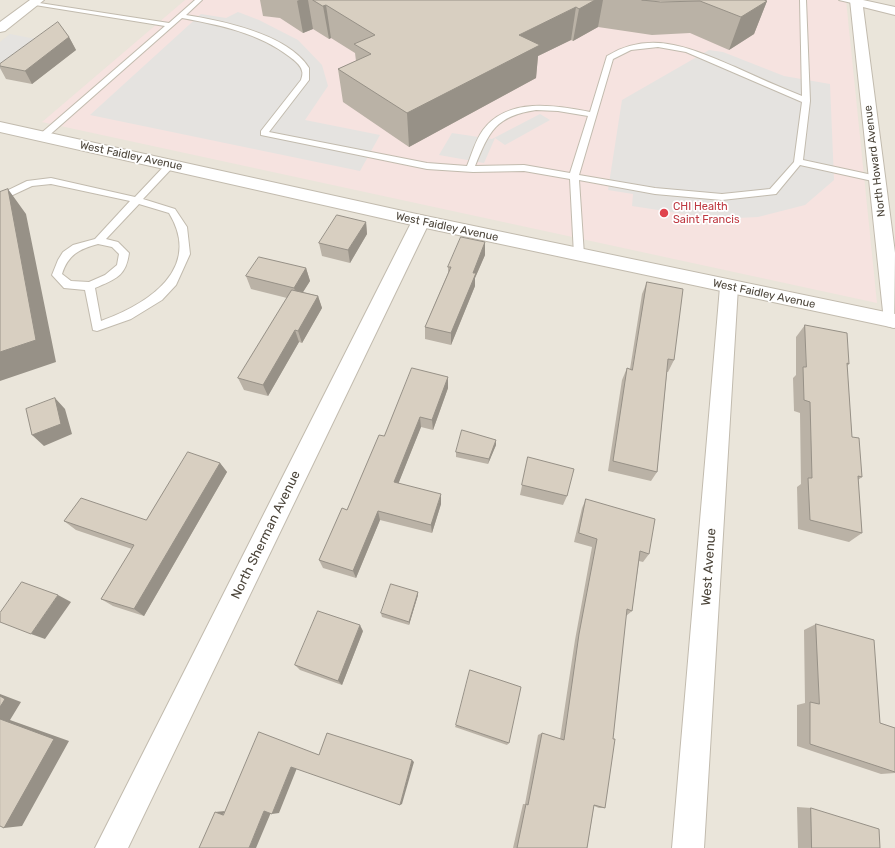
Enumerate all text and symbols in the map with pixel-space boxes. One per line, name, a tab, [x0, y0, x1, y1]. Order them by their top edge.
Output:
street label: North Howard Avenue	[862, 104, 888, 218]
street label: West Faidley Avenue	[78, 139, 184, 173]
place label: CHI Health Saint Francis	[673, 200, 740, 226]
marker: CHI Health Saint Francis	[658, 207, 670, 219]
street label: West Faidley Avenue	[394, 210, 500, 244]
street label: West Faidley Avenue	[711, 277, 817, 311]
street label: North Sherman Avenue	[228, 468, 304, 602]
street label: West Avenue	[699, 528, 719, 606]

